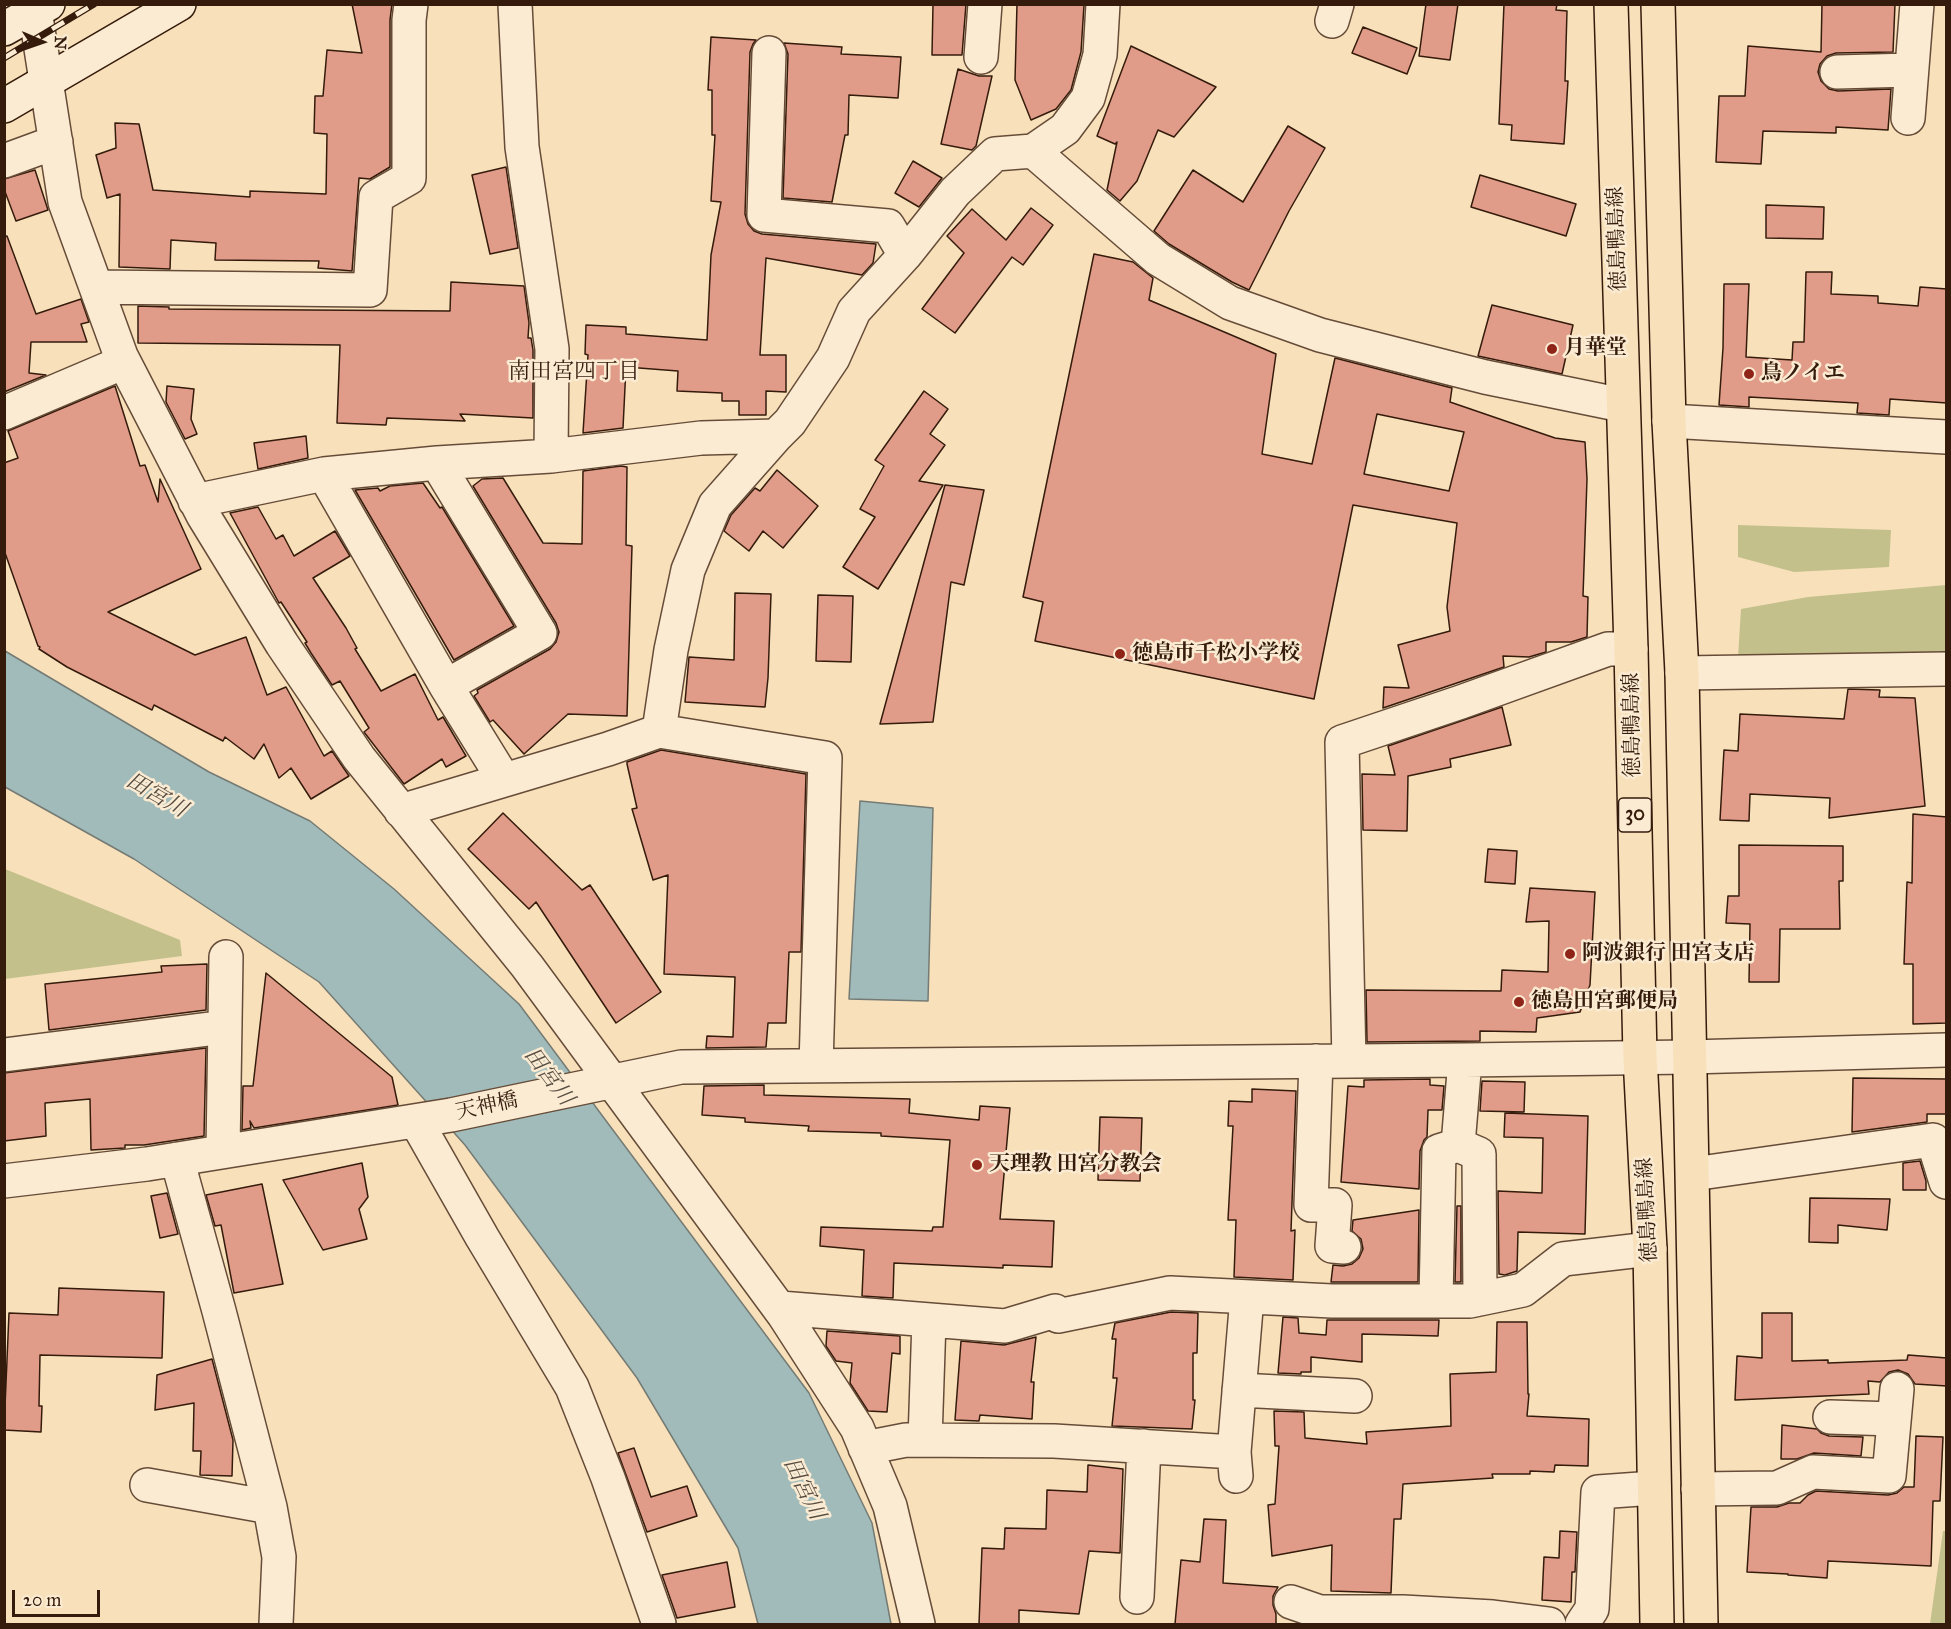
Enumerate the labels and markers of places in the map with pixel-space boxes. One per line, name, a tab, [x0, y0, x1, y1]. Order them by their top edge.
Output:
place label: 月華堂	[1564, 336, 1627, 362]
marker: 月華堂	[1545, 342, 1559, 356]
place label: 鳥ノイエ	[1761, 361, 1845, 387]
marker: 鳥ノイエ	[1742, 367, 1756, 381]
place label: 徳島市千松小学校	[1132, 641, 1300, 667]
marker: 徳島市千松小学校	[1113, 647, 1127, 661]
place label: 阿波銀行 田宮支店	[1582, 941, 1755, 967]
marker: 阿波銀行 田宮支店	[1563, 947, 1577, 961]
place label: 徳島田宮郵便局	[1531, 989, 1678, 1015]
marker: 徳島田宮郵便局	[1512, 995, 1526, 1009]
place label: 天理教 田宮分教会	[989, 1152, 1162, 1178]
marker: 天理教 田宮分教会	[970, 1158, 984, 1172]

